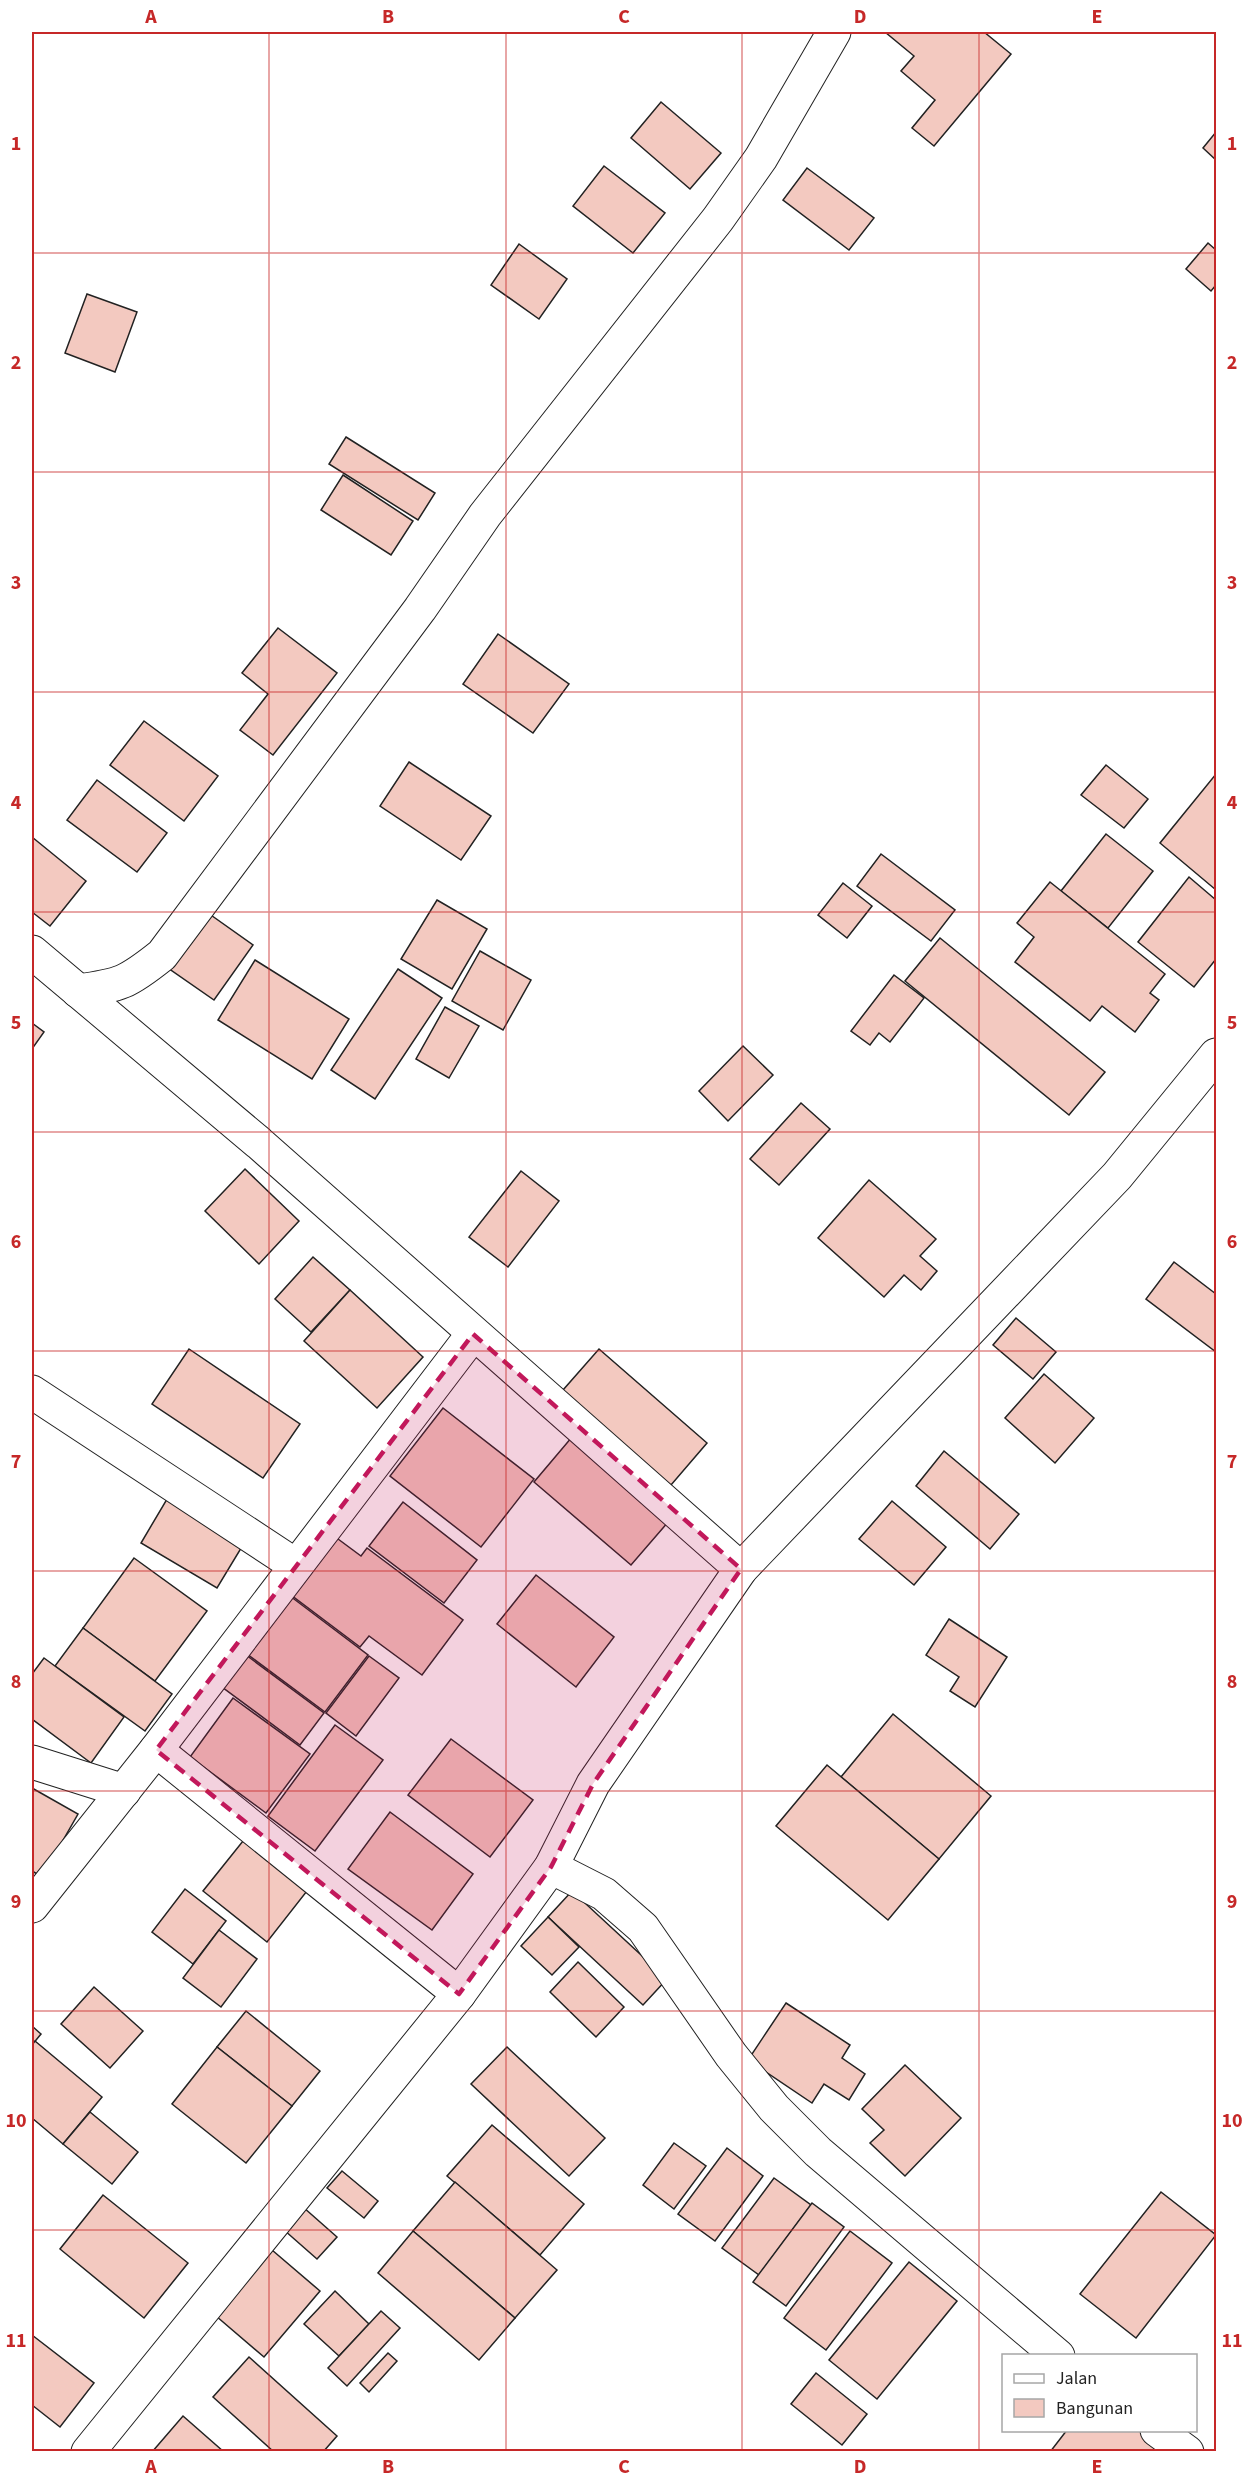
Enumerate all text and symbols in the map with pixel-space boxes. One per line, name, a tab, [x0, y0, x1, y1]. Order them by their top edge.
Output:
text: A	[144, 3, 157, 31]
text: B	[382, 3, 394, 31]
text: C	[618, 3, 630, 31]
text: D	[854, 3, 866, 31]
text: E	[1092, 3, 1102, 31]
text: 1	[11, 130, 21, 158]
text: 1	[1227, 130, 1237, 158]
text: 2	[11, 349, 21, 377]
text: 2	[1227, 349, 1237, 377]
text: 3	[11, 569, 21, 597]
text: 3	[1227, 569, 1237, 597]
text: 4	[11, 789, 22, 817]
text: 4	[1227, 789, 1238, 817]
text: 5	[11, 1009, 21, 1037]
text: 5	[1227, 1009, 1237, 1037]
text: 6	[11, 1228, 21, 1256]
text: 6	[1227, 1228, 1237, 1256]
text: 7	[11, 1448, 21, 1476]
text: 7	[1227, 1448, 1237, 1476]
text: 8	[11, 1668, 21, 1696]
text: 8	[1227, 1668, 1237, 1696]
text: 9	[11, 1888, 21, 1916]
text: 9	[1227, 1888, 1237, 1916]
text: 10	[5, 2107, 27, 2135]
text: 10	[1221, 2107, 1243, 2135]
text: 11	[5, 2327, 27, 2355]
text: 11	[1221, 2327, 1243, 2355]
legend	[1002, 2354, 1197, 2432]
text: Jalan	[1056, 2366, 1097, 2391]
text: Bangunan	[1056, 2396, 1133, 2421]
text: A	[144, 2453, 157, 2481]
text: B	[382, 2453, 394, 2481]
text: C	[618, 2453, 630, 2481]
text: D	[854, 2453, 866, 2481]
text: E	[1092, 2453, 1102, 2481]

